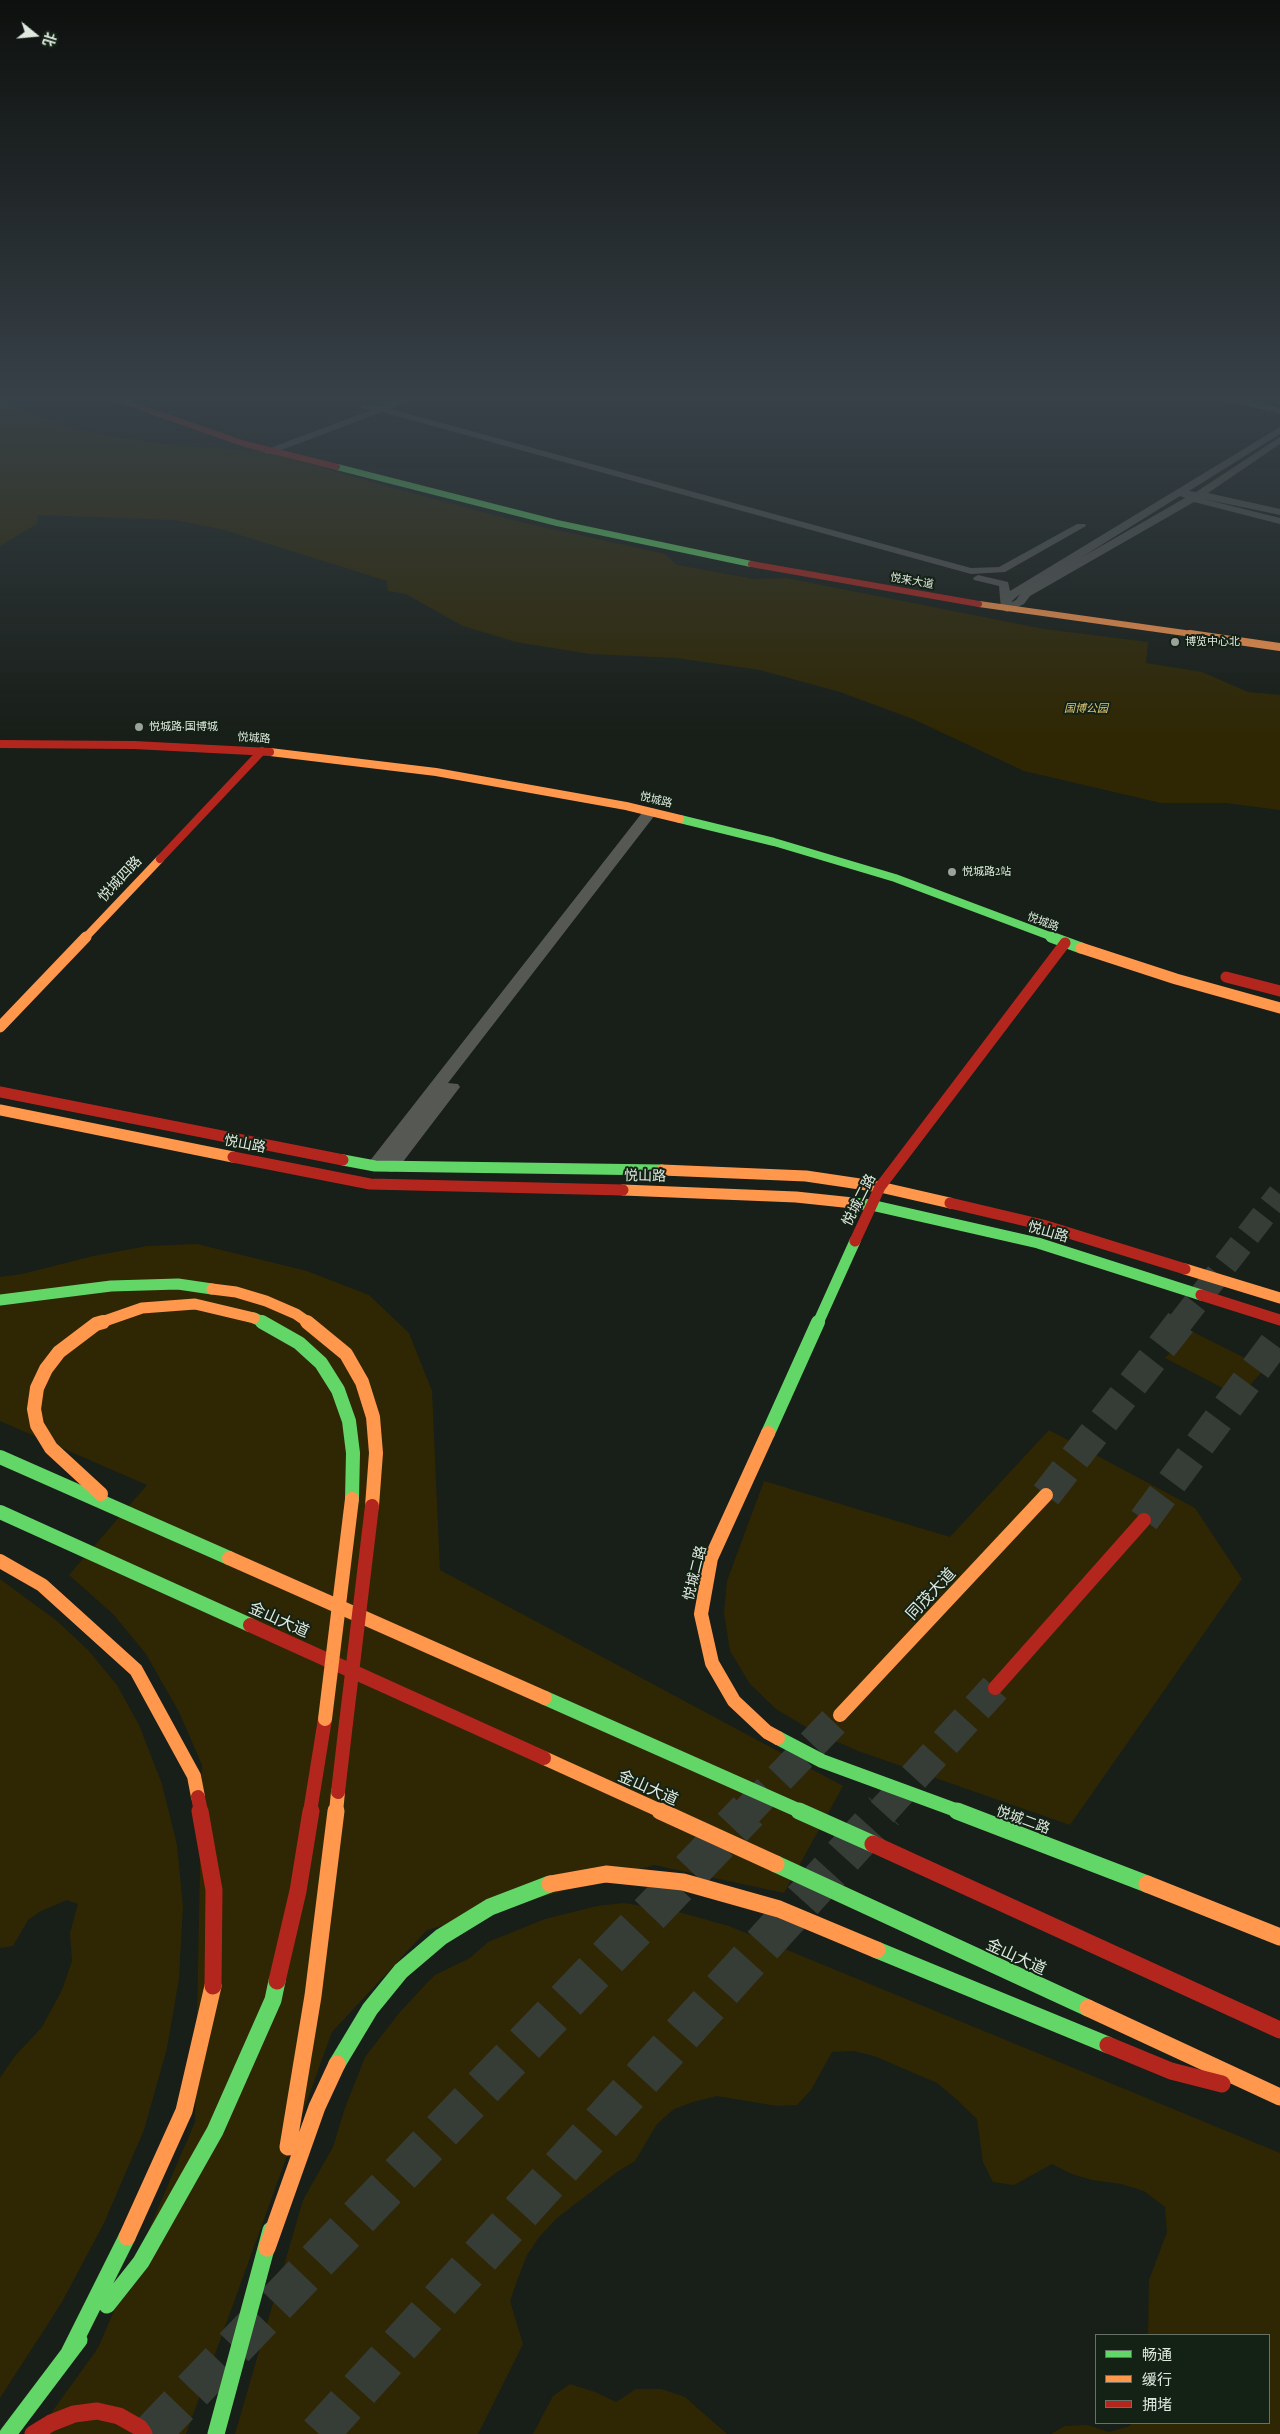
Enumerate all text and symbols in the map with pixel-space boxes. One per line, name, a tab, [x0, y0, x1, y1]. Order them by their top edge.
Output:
north arrow	[10, 10, 60, 60]
text: 北	[40, 30, 59, 48]
street label: 悦来大道	[889, 571, 935, 591]
place label: 博览中心北	[1185, 635, 1240, 649]
marker: 博览中心北	[1169, 636, 1181, 648]
park label: 国博公园	[1064, 702, 1108, 716]
place label: 悦城路·国博城	[149, 720, 218, 734]
marker: 悦城路·国博城	[133, 721, 145, 733]
street label: 悦城路	[237, 730, 271, 746]
street label: 悦城路	[638, 790, 674, 810]
street label: 悦城四路	[95, 853, 145, 905]
place label: 悦城路2站	[962, 865, 1011, 879]
marker: 悦城路2站	[946, 866, 958, 878]
street label: 悦城路	[1025, 910, 1061, 934]
street label: 悦山路	[223, 1132, 267, 1156]
street label: 悦山路	[624, 1167, 666, 1185]
street label: 悦城二路	[839, 1171, 879, 1229]
street label: 悦山路	[1025, 1218, 1071, 1246]
street label: 悦城二路	[680, 1544, 710, 1602]
street label: 同茂大道	[902, 1564, 960, 1624]
street label: 金山大道	[246, 1598, 312, 1642]
street label: 金山大道	[615, 1766, 681, 1810]
street label: 悦城二路	[994, 1803, 1052, 1837]
street label: 金山大道	[983, 1935, 1049, 1979]
legend	[1095, 2334, 1270, 2424]
text: 畅通	[1142, 2347, 1172, 2363]
text: 缓行	[1142, 2372, 1172, 2388]
text: 拥堵	[1142, 2397, 1172, 2413]

